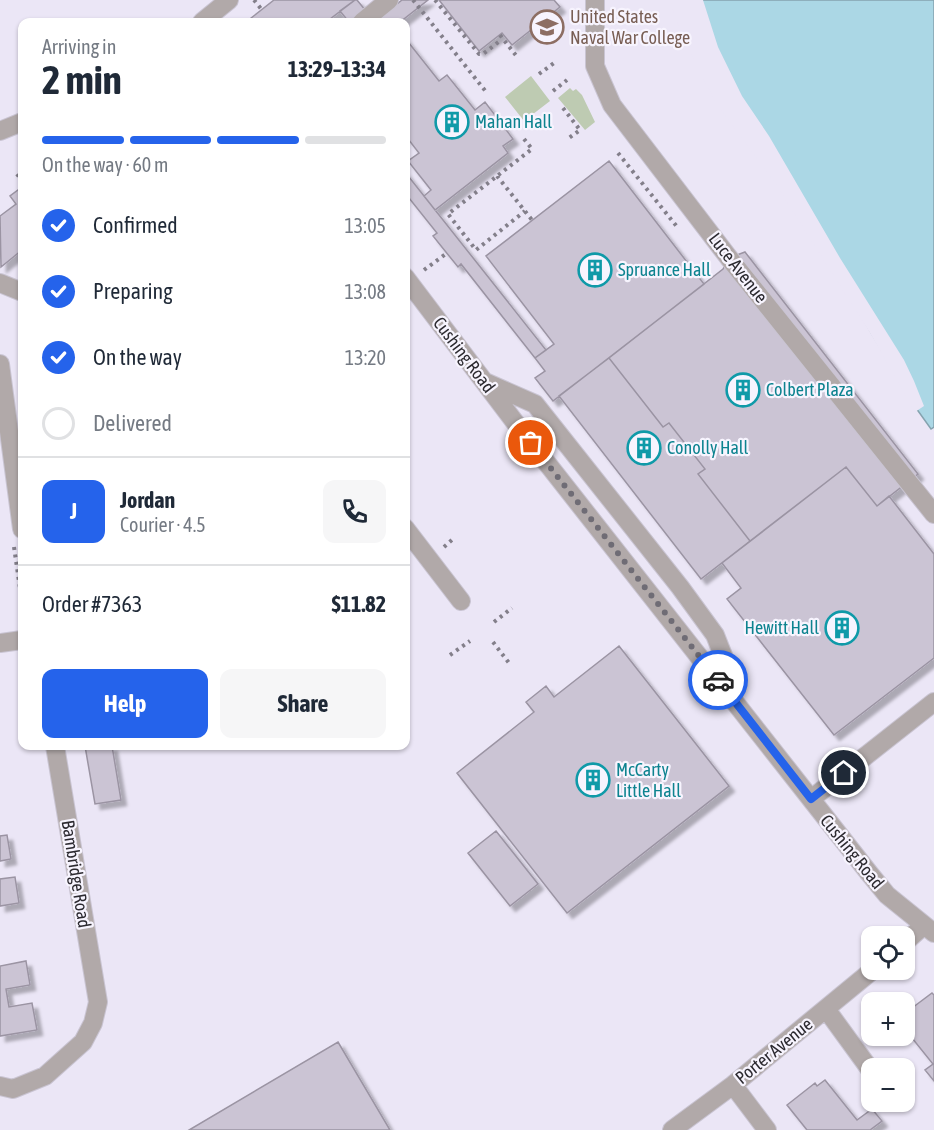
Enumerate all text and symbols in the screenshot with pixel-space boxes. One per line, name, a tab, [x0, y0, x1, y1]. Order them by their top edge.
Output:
place label: United States Naval War College	[570, 6, 690, 48]
school or university icon: United States Naval War College	[529, 9, 565, 45]
text: Arriving in	[42, 35, 116, 58]
text: 13:29–13:34	[288, 56, 386, 82]
text: 2 min	[42, 58, 122, 102]
building icon: Mahan Hall	[434, 104, 470, 140]
place label: Mahan Hall	[475, 111, 552, 132]
text: On the way · 60 m	[42, 153, 168, 176]
icon: check	[42, 209, 75, 242]
text: Confirmed	[93, 212, 178, 238]
text: 13:05	[344, 214, 386, 237]
street label: Luce Avenue	[705, 229, 772, 307]
building icon: Spruance Hall	[577, 252, 613, 288]
place label: Spruance Hall	[618, 259, 711, 280]
icon: check	[42, 275, 75, 308]
text: Preparing	[93, 278, 173, 304]
text: 13:08	[344, 280, 386, 303]
street label: Cushing Road	[429, 313, 500, 397]
icon: check	[42, 341, 75, 374]
text: On the way	[93, 344, 182, 370]
text: 13:20	[345, 346, 386, 369]
building icon: Colbert Plaza	[725, 372, 761, 408]
place label: Colbert Plaza	[766, 379, 854, 400]
text: Delivered	[93, 410, 172, 436]
pin	[505, 417, 556, 468]
icon: bag	[514, 426, 547, 459]
building icon: Conolly Hall	[626, 430, 662, 466]
place label: Conolly Hall	[667, 437, 749, 458]
button: phone	[323, 480, 386, 543]
text: Jordan	[120, 487, 175, 513]
text: J	[70, 498, 77, 524]
text: Courier · 4.5	[120, 513, 206, 536]
text: Order #7363	[42, 591, 142, 617]
text: $11.82	[331, 591, 386, 617]
building icon: Hewitt Hall	[824, 610, 860, 646]
place label: Hewitt Hall	[744, 617, 819, 638]
courier	[688, 650, 748, 710]
icon: car	[702, 664, 735, 697]
button: Help	[42, 669, 208, 738]
button: Share	[220, 669, 386, 738]
pin	[818, 747, 869, 798]
icon: home	[827, 756, 860, 789]
place label: McCarty Little Hall	[616, 759, 681, 801]
building icon: McCarty Little Hall	[575, 762, 611, 798]
street label: Cushing Road	[816, 810, 889, 893]
street label: Bambridge Road	[58, 819, 95, 929]
map controls	[861, 926, 915, 1112]
button: locate	[861, 926, 915, 980]
button: +	[861, 992, 915, 1046]
street label: Porter Avenue	[731, 1013, 816, 1088]
button: −	[861, 1058, 915, 1112]

